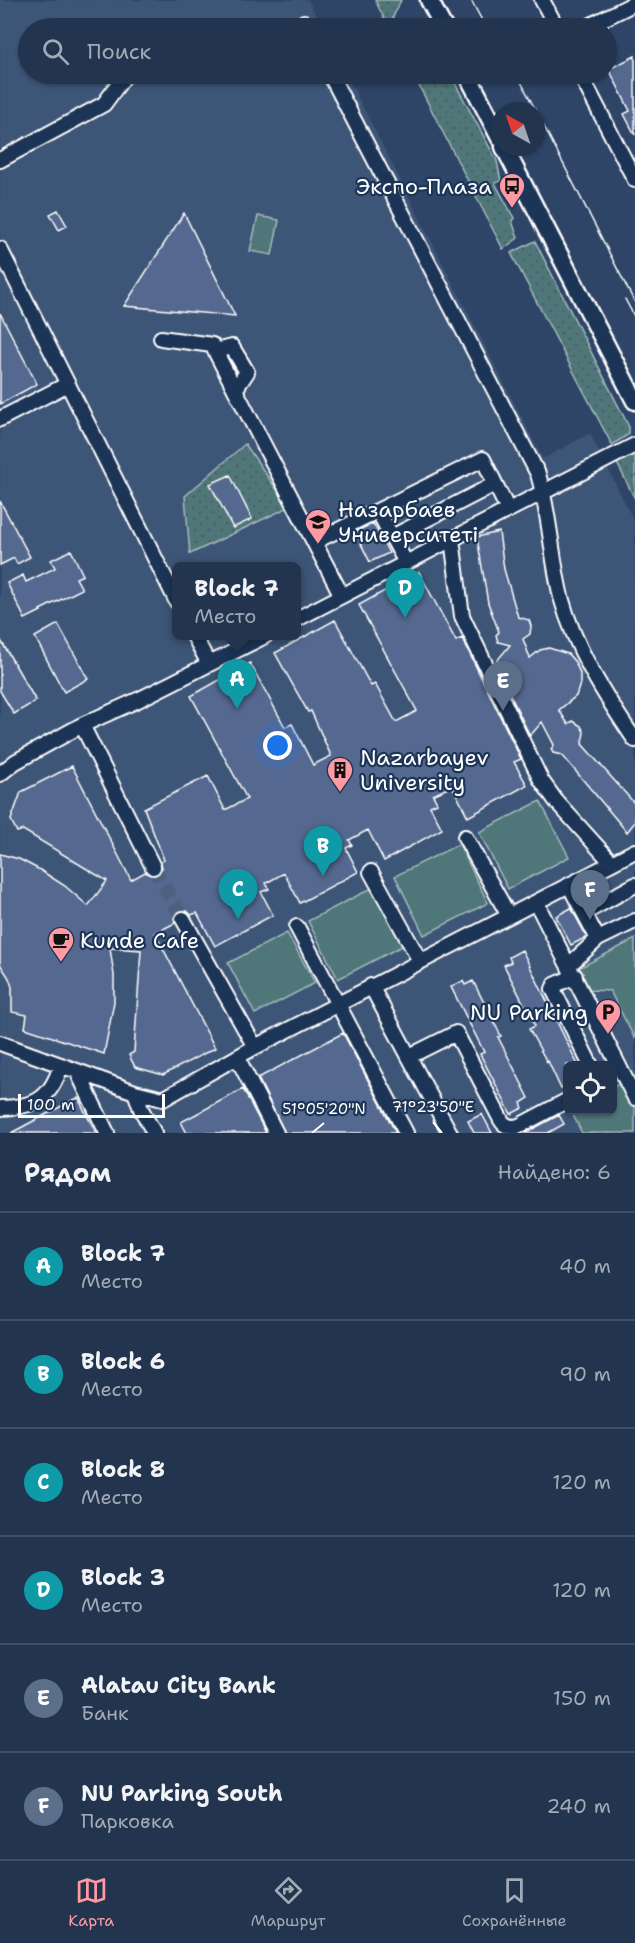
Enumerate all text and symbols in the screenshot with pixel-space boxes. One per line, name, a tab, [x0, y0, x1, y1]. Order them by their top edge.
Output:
search box	[18, 18, 617, 84]
icon: search	[39, 35, 72, 68]
text: Поиск	[87, 37, 151, 66]
north arrow	[491, 102, 545, 156]
bus stop icon: Экспо-Плаза	[497, 171, 527, 209]
place label: Экспо-Плаза	[356, 172, 492, 201]
place label: Назарбаев Университеті	[338, 495, 478, 549]
school or university icon: Назарбаев Университеті	[303, 507, 333, 545]
popup	[172, 562, 301, 640]
pin: D	[386, 568, 424, 618]
text: Block 7	[194, 574, 279, 603]
text: Место	[194, 603, 256, 629]
pin: A	[218, 660, 256, 709]
pin: E	[484, 662, 522, 711]
your location	[263, 731, 292, 760]
place label: Nazarbayev University	[360, 743, 489, 797]
building icon: Nazarbayev University	[325, 755, 355, 793]
pin: B	[304, 826, 342, 876]
pin: C	[218, 870, 258, 919]
pin: F	[570, 870, 610, 920]
cafe icon: Kunde Cafe	[46, 925, 76, 963]
place label: Kunde Cafe	[80, 926, 199, 955]
parking icon: NU Parking	[593, 997, 623, 1035]
place label: NU Parking	[470, 998, 588, 1027]
map controls	[563, 1061, 617, 1115]
button: locate	[563, 1061, 617, 1115]
scale bar	[18, 1091, 165, 1118]
text: 100 m	[27, 1094, 75, 1115]
text: 71°23'50"E	[392, 1097, 474, 1117]
text: 51°05'20"N	[282, 1099, 366, 1119]
text: Рядом	[24, 1155, 111, 1190]
text: Найдено: 6	[498, 1159, 611, 1185]
text: Block 7	[81, 1239, 165, 1268]
text: A	[36, 1253, 51, 1279]
text: 40 m	[559, 1253, 611, 1279]
text: Место	[81, 1268, 143, 1294]
text: Block 6	[81, 1347, 165, 1376]
text: B	[37, 1361, 50, 1387]
text: 90 m	[559, 1361, 611, 1387]
text: Место	[81, 1376, 143, 1402]
text: Block 8	[81, 1455, 165, 1484]
text: C	[37, 1469, 50, 1495]
text: 120 m	[552, 1469, 611, 1495]
text: Место	[81, 1484, 143, 1510]
text: Block 3	[81, 1563, 165, 1592]
text: D	[36, 1577, 51, 1603]
text: 120 m	[552, 1577, 611, 1603]
text: Место	[81, 1592, 143, 1618]
text: Alatau City Bank	[81, 1671, 276, 1700]
text: E	[37, 1685, 50, 1711]
text: 150 m	[553, 1685, 611, 1711]
text: Банк	[81, 1700, 129, 1726]
text: NU Parking South	[81, 1779, 283, 1808]
text: F	[38, 1793, 49, 1819]
text: 240 m	[546, 1793, 611, 1819]
text: Парковка	[81, 1808, 174, 1834]
tab: Карта	[68, 1874, 114, 1931]
tab: Маршрут	[251, 1874, 325, 1931]
tab: Сохранённые	[462, 1874, 567, 1931]

